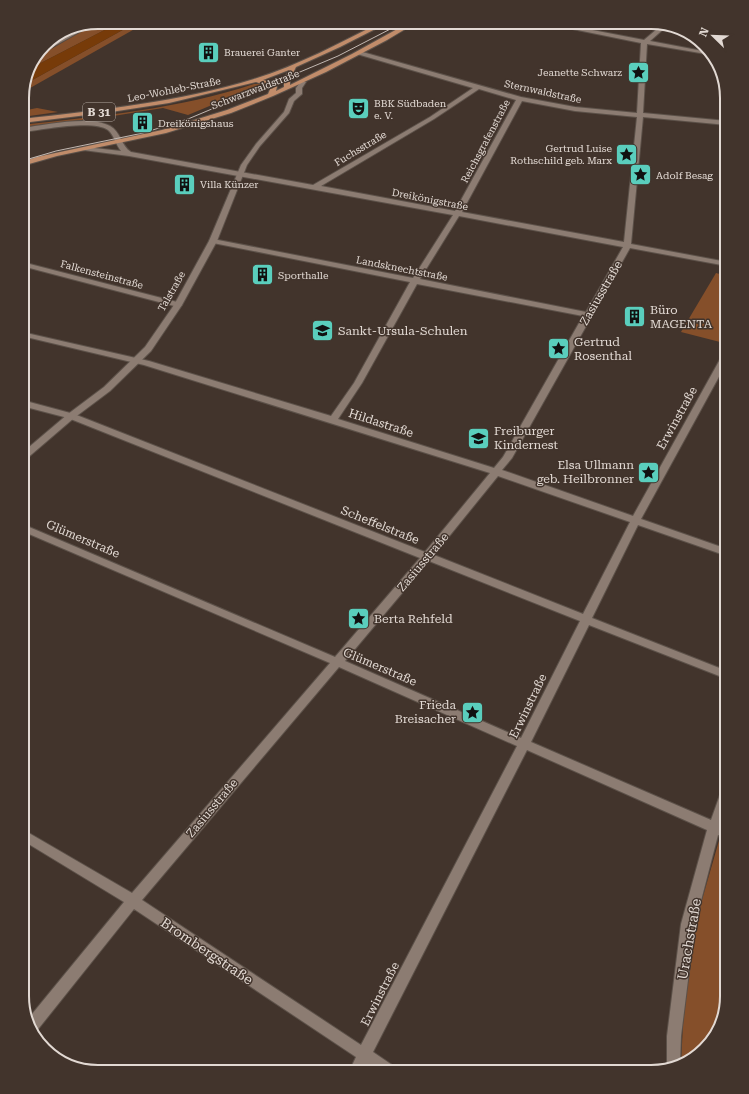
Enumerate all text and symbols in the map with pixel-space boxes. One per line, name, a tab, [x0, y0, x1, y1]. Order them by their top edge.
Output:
north arrow	[693, 16, 733, 56]
text: N	[697, 25, 712, 39]
building icon: Brauerei Ganter	[196, 39, 222, 65]
place label: Brauerei Ganter	[224, 47, 300, 58]
place icon: Jeanette Schwarz	[625, 59, 651, 85]
street label: Schwarzwaldstraße	[210, 67, 301, 111]
place label: Jeanette Schwarz	[538, 67, 622, 78]
street label: Leo-Wohleb-Straße	[127, 75, 222, 104]
street label: Sternwaldstraße	[503, 78, 583, 105]
theatre icon: BBK Südbaden e. V.	[346, 96, 372, 122]
street label: Reichsgrafenstraße	[459, 97, 512, 185]
place label: BBK Südbaden e. V.	[374, 98, 447, 121]
road number: B 31	[83, 103, 115, 121]
building icon: Dreikönigshaus	[130, 110, 156, 136]
place label: Dreikönigshaus	[158, 118, 234, 129]
street label: Fuchsstraße	[332, 128, 389, 168]
place icon: Gertrud Luise Rothschild geb. Marx	[614, 141, 640, 167]
place label: Gertrud Luise Rothschild geb. Marx	[510, 143, 612, 166]
place icon: Adolf Besag	[628, 162, 654, 188]
place label: Adolf Besag	[656, 170, 713, 181]
building icon: Villa Künzer	[172, 171, 198, 197]
place label: Villa Künzer	[200, 179, 258, 190]
street label: Dreikönigstraße	[391, 187, 469, 212]
street label: Landsknechtstraße	[355, 254, 449, 283]
street label: Falkensteinstraße	[59, 258, 145, 291]
street label: Zasiusstraße	[577, 258, 625, 328]
building icon: Sporthalle	[250, 262, 276, 288]
street label: Talstraße	[156, 269, 187, 313]
place label: Sporthalle	[278, 270, 329, 281]
place label: Büro MAGENTA	[650, 303, 713, 331]
building icon: Büro MAGENTA	[622, 304, 648, 330]
school or university icon: Sankt-Ursula-Schulen	[309, 318, 335, 344]
place label: Sankt-Ursula-Schulen	[338, 324, 468, 338]
place label: Gertrud Rosenthal	[574, 335, 632, 363]
place icon: Gertrud Rosenthal	[545, 336, 571, 362]
street label: Erwinstraße	[654, 384, 700, 452]
street label: Hildastraße	[347, 406, 416, 440]
place label: Freiburger Kindernest	[494, 424, 559, 452]
school or university icon: Freiburger Kindernest	[466, 425, 492, 451]
place label: Elsa Ullmann geb. Heilbronner	[537, 458, 634, 486]
place icon: Elsa Ullmann geb. Heilbronner	[636, 459, 662, 485]
street label: Scheffelstraße	[339, 503, 422, 547]
street label: Glümerstraße	[44, 517, 122, 561]
street label: Zasiusstraße	[394, 529, 452, 594]
place icon: Berta Rehfeld	[346, 606, 372, 632]
place label: Berta Rehfeld	[374, 612, 453, 626]
street label: Glümerstraße	[341, 645, 419, 689]
street label: Erwinstraße	[506, 671, 550, 740]
place label: Frieda Breisacher	[395, 698, 456, 726]
place icon: Frieda Breisacher	[459, 699, 485, 725]
street label: Zasiusstraße	[183, 775, 241, 840]
street label: Urachstraße	[674, 897, 704, 981]
street label: Brombergstraße	[158, 914, 256, 988]
street label: Erwinstraße	[358, 959, 402, 1028]

